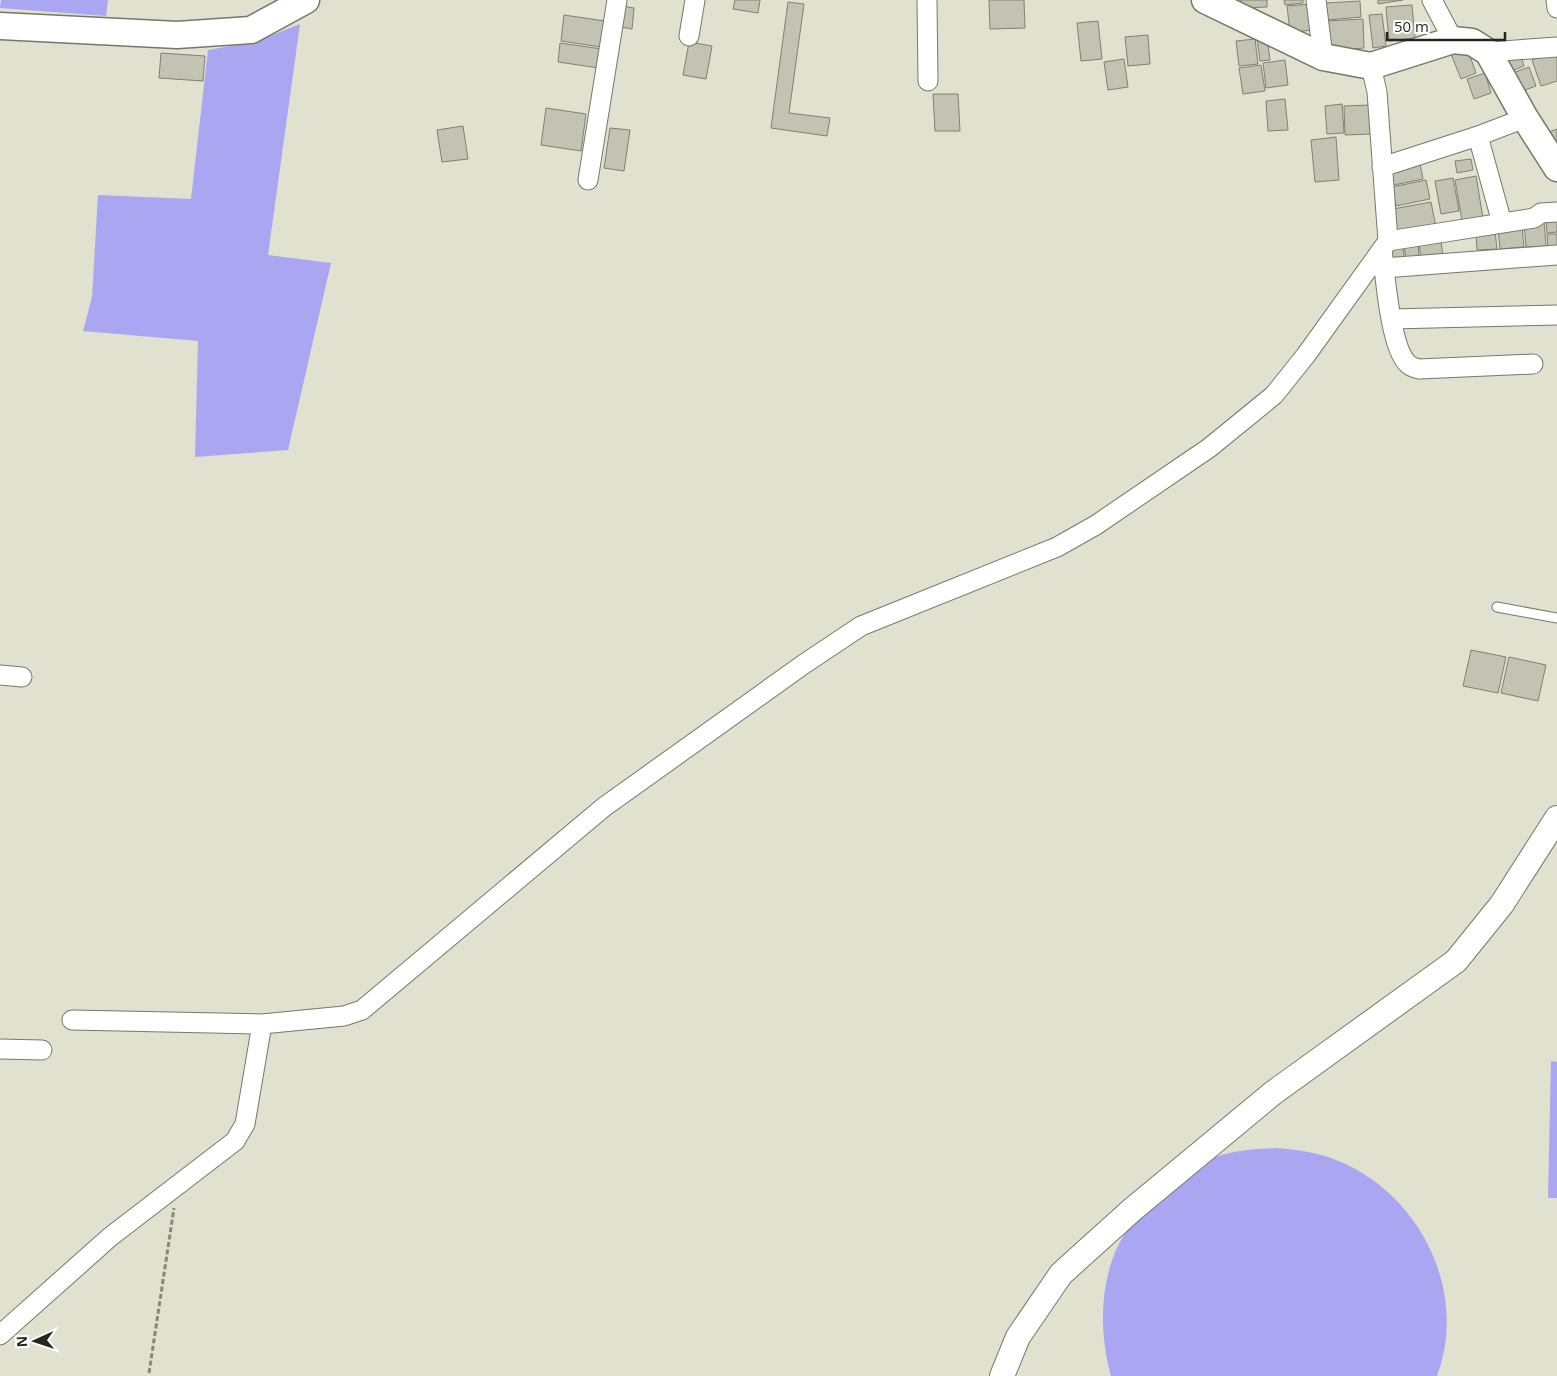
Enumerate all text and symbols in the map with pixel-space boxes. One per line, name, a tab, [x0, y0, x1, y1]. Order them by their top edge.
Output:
scale bar	[1387, 10, 1504, 42]
text: 50 m	[1394, 16, 1429, 36]
north arrow	[10, 1316, 60, 1366]
text: N	[12, 1336, 31, 1348]

